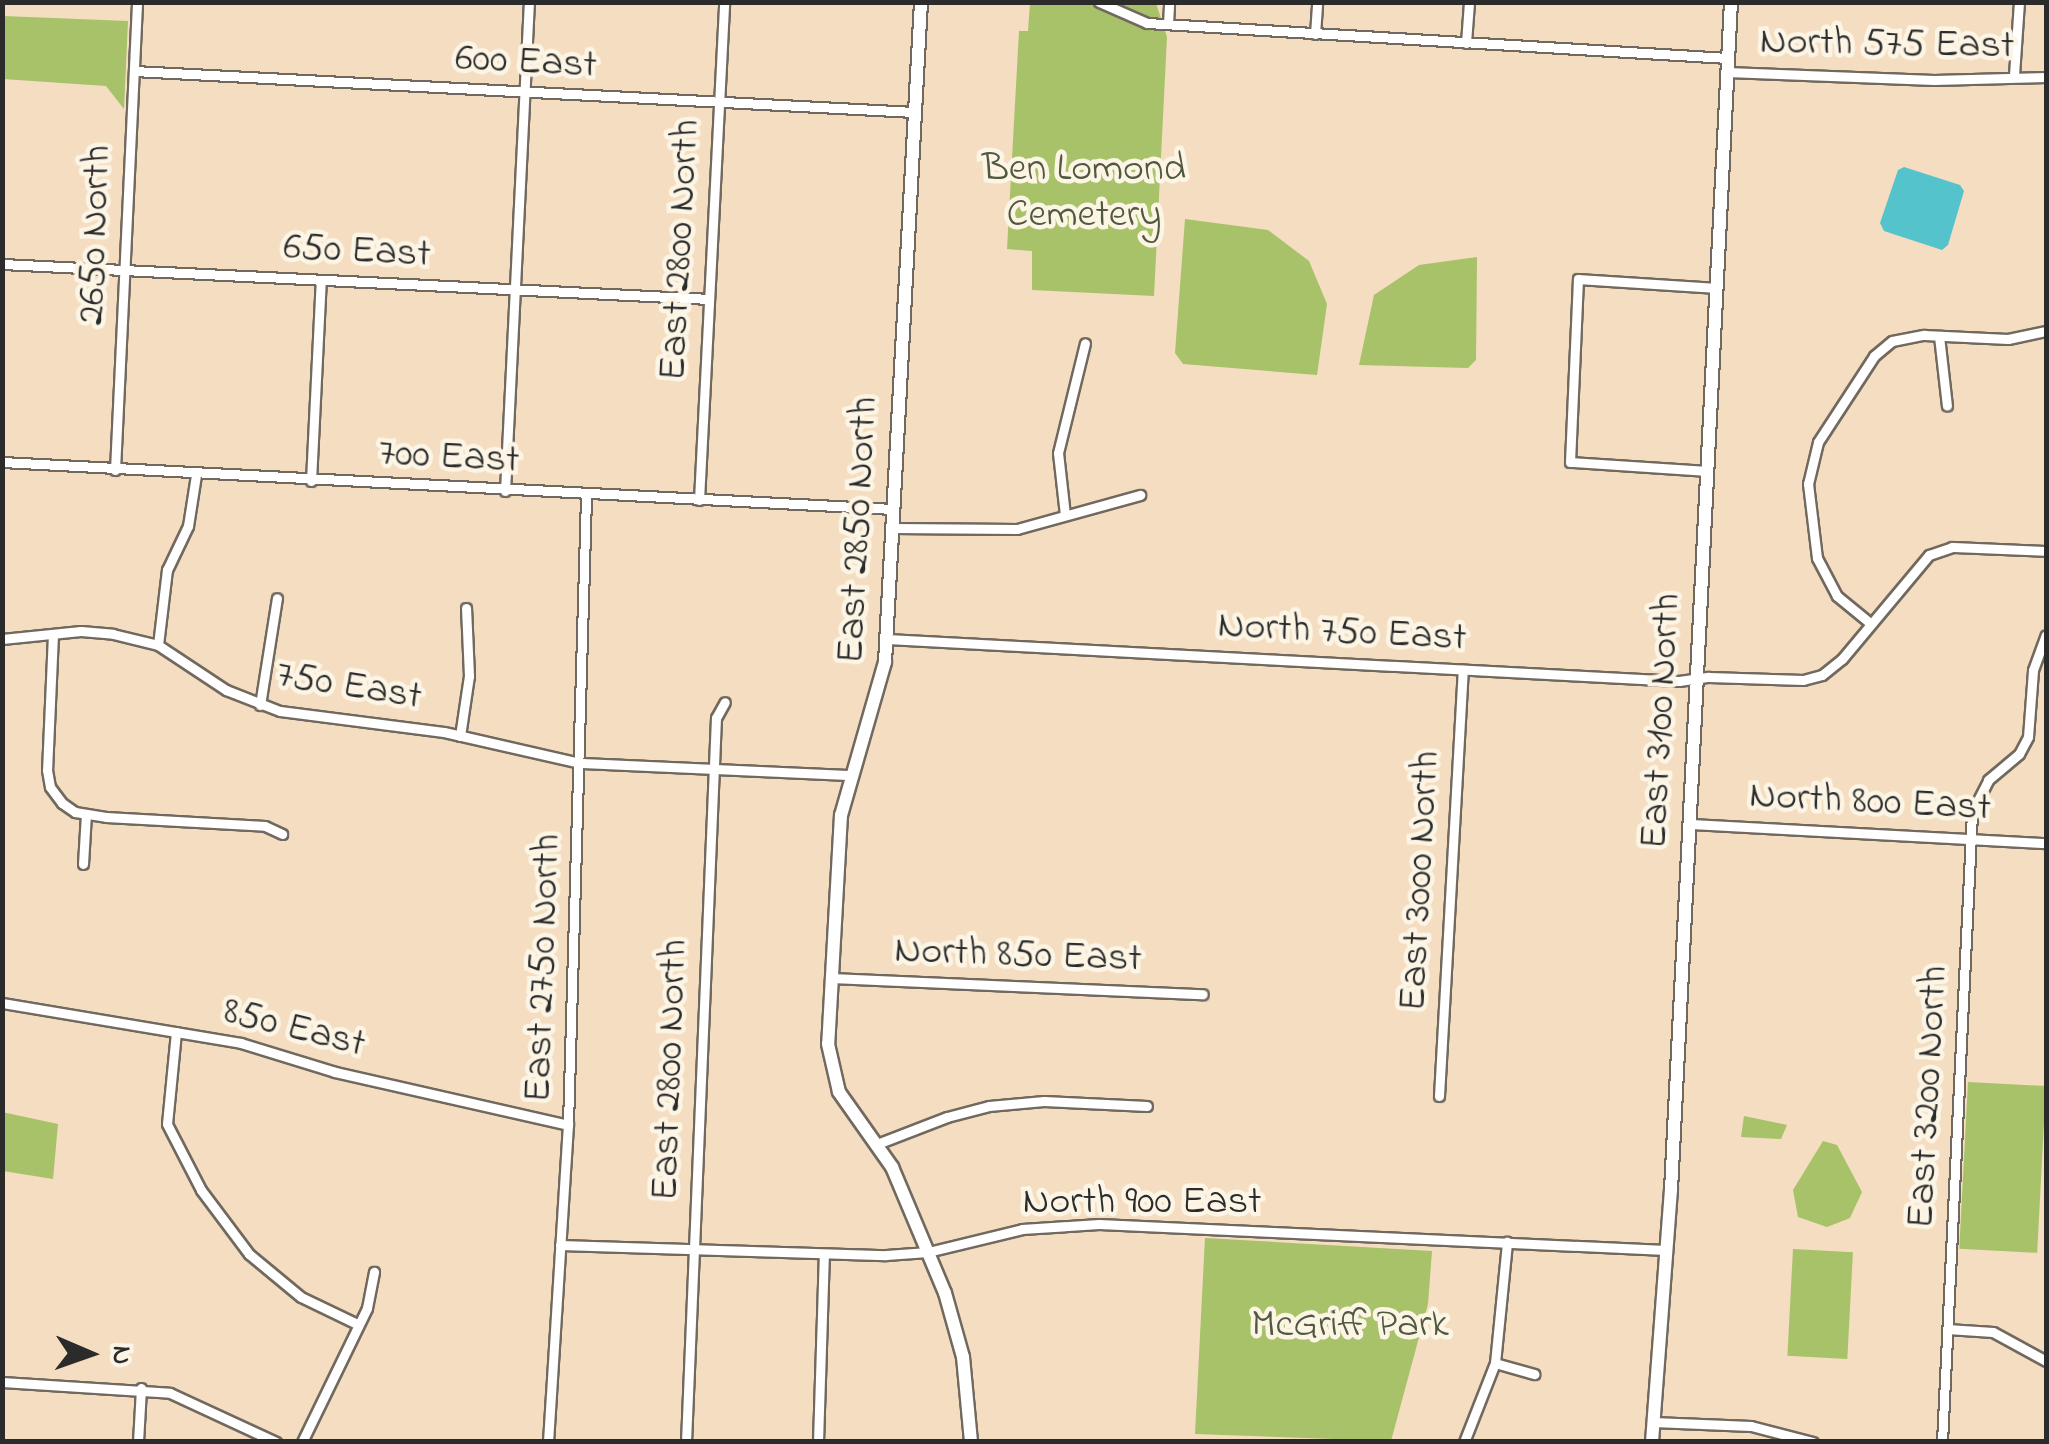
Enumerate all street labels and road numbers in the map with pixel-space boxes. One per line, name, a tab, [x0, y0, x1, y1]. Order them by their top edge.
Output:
street label: North 575 East	[1759, 19, 2015, 71]
street label: 600 East	[454, 35, 598, 91]
street label: East 2800 North	[650, 118, 712, 382]
street label: 2650 North	[69, 144, 123, 326]
street label: 650 East	[282, 224, 432, 280]
street label: East 2850 North	[828, 395, 890, 665]
street label: 700 East	[378, 430, 520, 486]
street label: East 3100 North	[1631, 592, 1693, 850]
street label: North 750 East	[1216, 603, 1468, 663]
street label: 750 East	[273, 652, 425, 722]
street label: East 3000 North	[1390, 750, 1452, 1012]
street label: North 800 East	[1748, 773, 1992, 833]
street label: East 2750 North	[515, 833, 573, 1103]
street label: North 850 East	[894, 928, 1142, 984]
street label: East 2800 North	[642, 938, 700, 1202]
street label: East 3200 North	[1898, 964, 1960, 1230]
street label: 850 East	[218, 988, 370, 1070]
street label: North 900 East	[1023, 1179, 1261, 1227]

